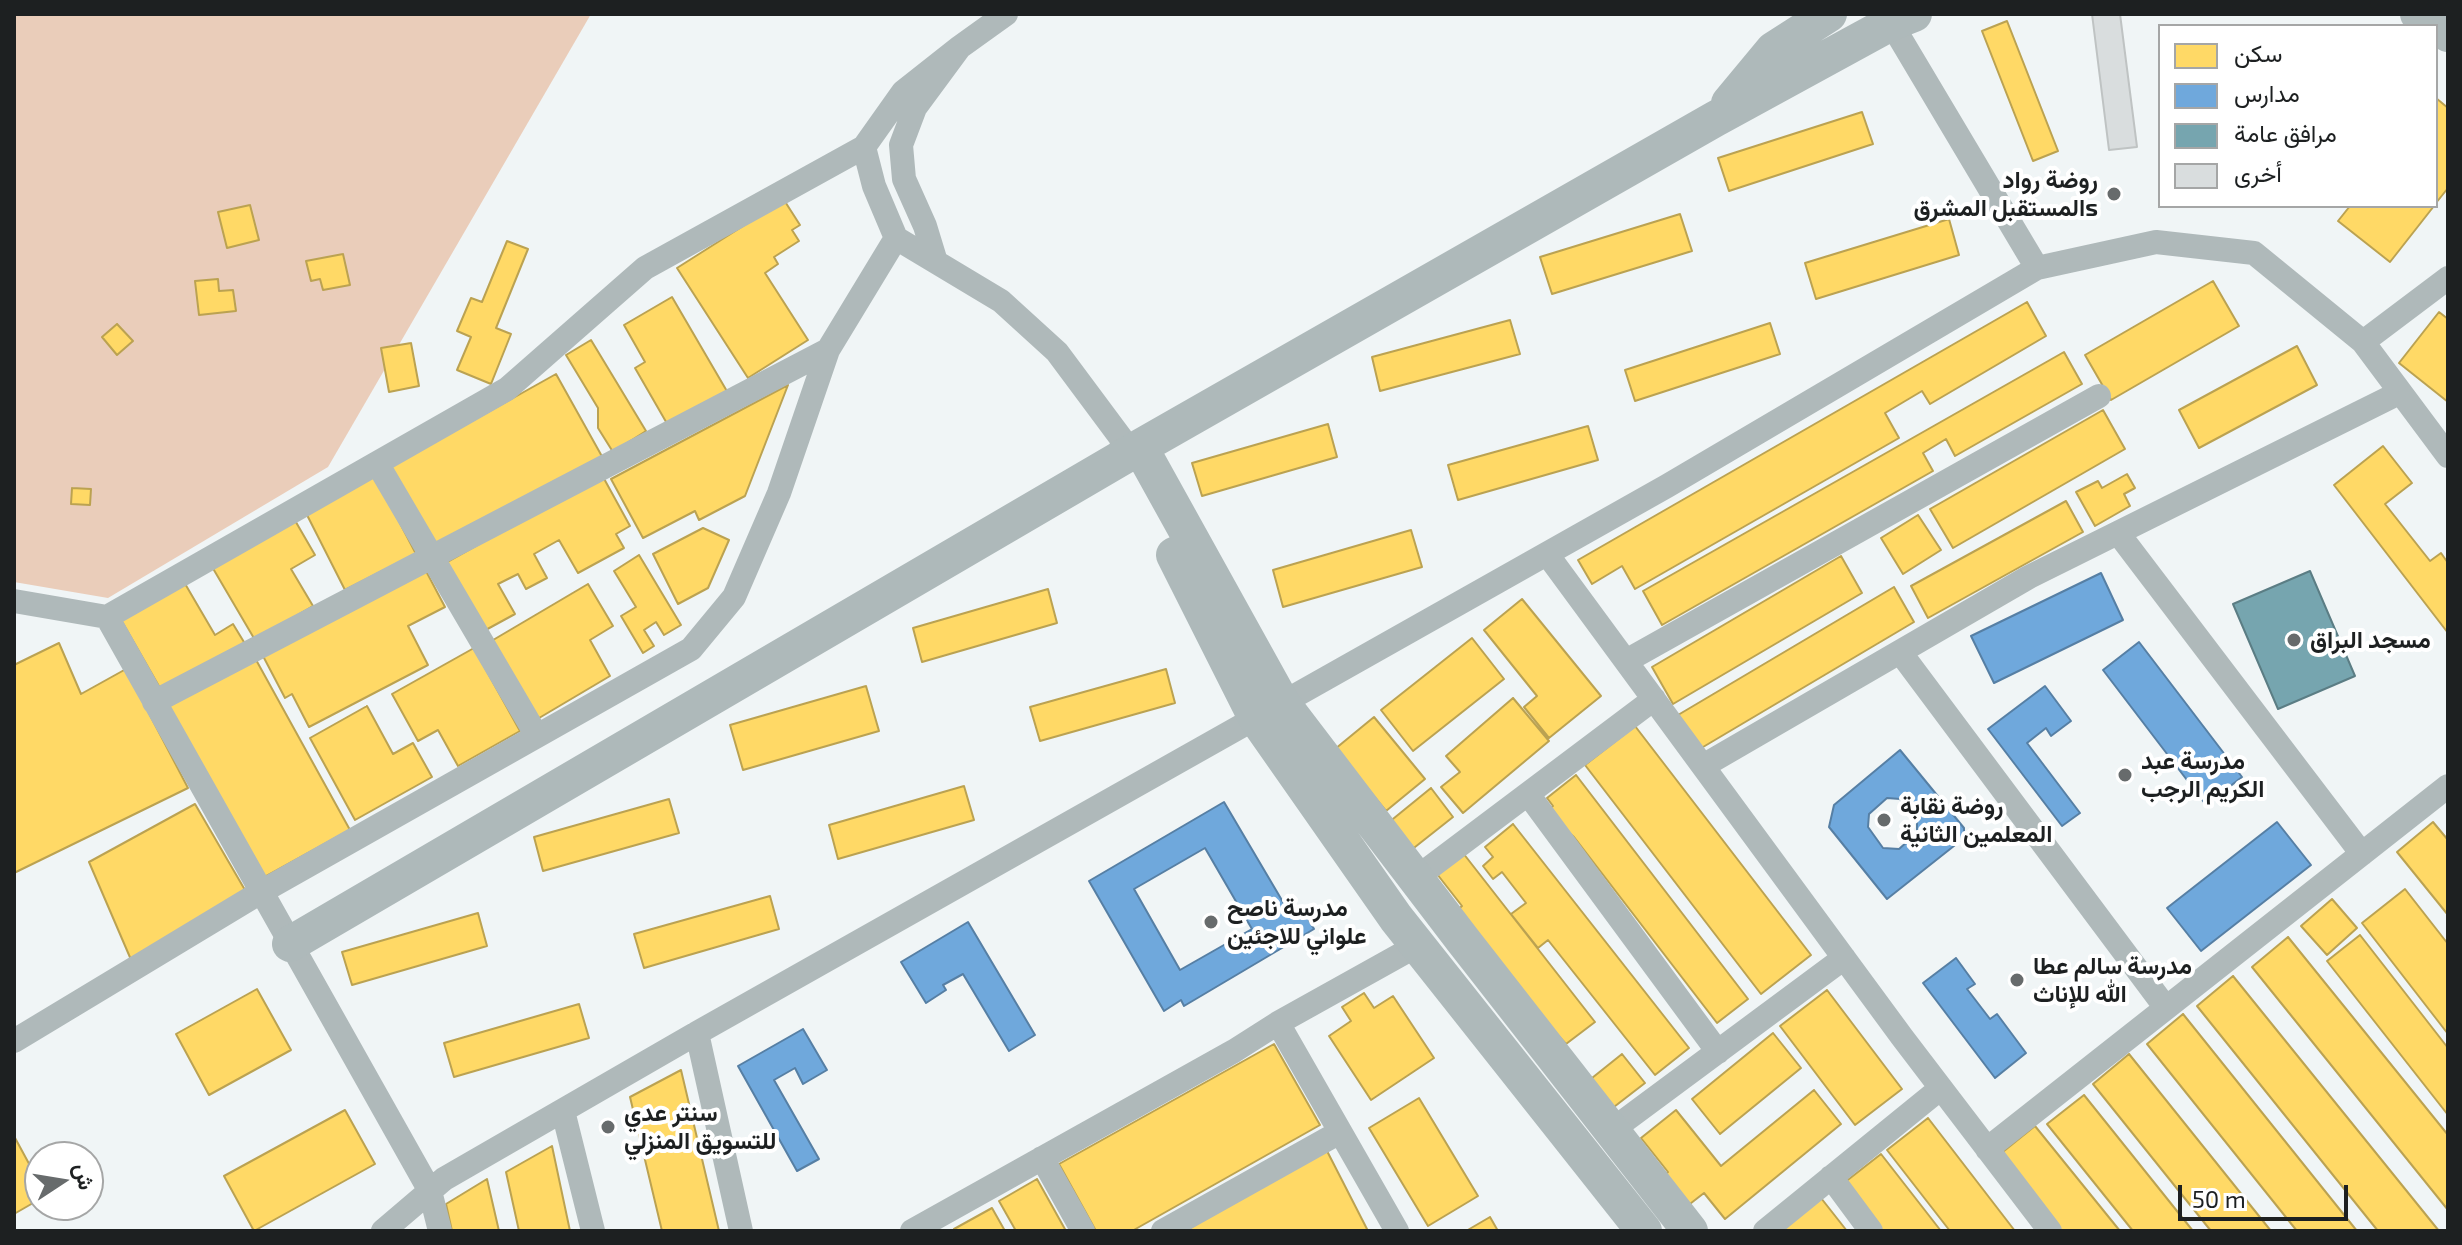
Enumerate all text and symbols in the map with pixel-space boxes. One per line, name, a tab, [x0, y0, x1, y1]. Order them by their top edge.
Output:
legend	[2158, 24, 2438, 208]
text: سكن	[2234, 38, 2283, 67]
text: مدارس	[2234, 78, 2300, 107]
text: مرافق عامة	[2234, 118, 2337, 147]
text: أخرى	[2234, 158, 2282, 187]
place label: روضة رواد المستقبل المشرقs	[1913, 166, 2098, 222]
marker: روضة رواد المستقبل المشرقs	[2105, 185, 2123, 203]
place label: مسجد البراق	[2310, 626, 2431, 654]
marker: مسجد البراق	[2285, 631, 2303, 649]
place label: مدرسة عبد الكريم الرجب	[2141, 747, 2264, 803]
marker: مدرسة عبد الكريم الرجب	[2116, 766, 2134, 784]
place label: روضة نقابة المعلمين الثانية	[1900, 792, 2052, 848]
marker: روضة نقابة المعلمين الثانية	[1875, 811, 1893, 829]
place label: مدرسة ناصح علواني للاجئين	[1227, 894, 1366, 950]
marker: مدرسة ناصح علواني للاجئين	[1202, 913, 1220, 931]
place label: مدرسة سالم عطا الله للإناث	[2033, 952, 2192, 1008]
marker: مدرسة سالم عطا الله للإناث	[2008, 971, 2026, 989]
place label: سنتر عدي للتسويق المنزلي	[624, 1099, 776, 1155]
marker: سنتر عدي للتسويق المنزلي	[599, 1118, 617, 1136]
north arrow	[24, 1141, 104, 1221]
text: ش	[70, 1161, 101, 1192]
scale bar	[2182, 1169, 2352, 1219]
text: 50 m	[2192, 1184, 2246, 1213]

